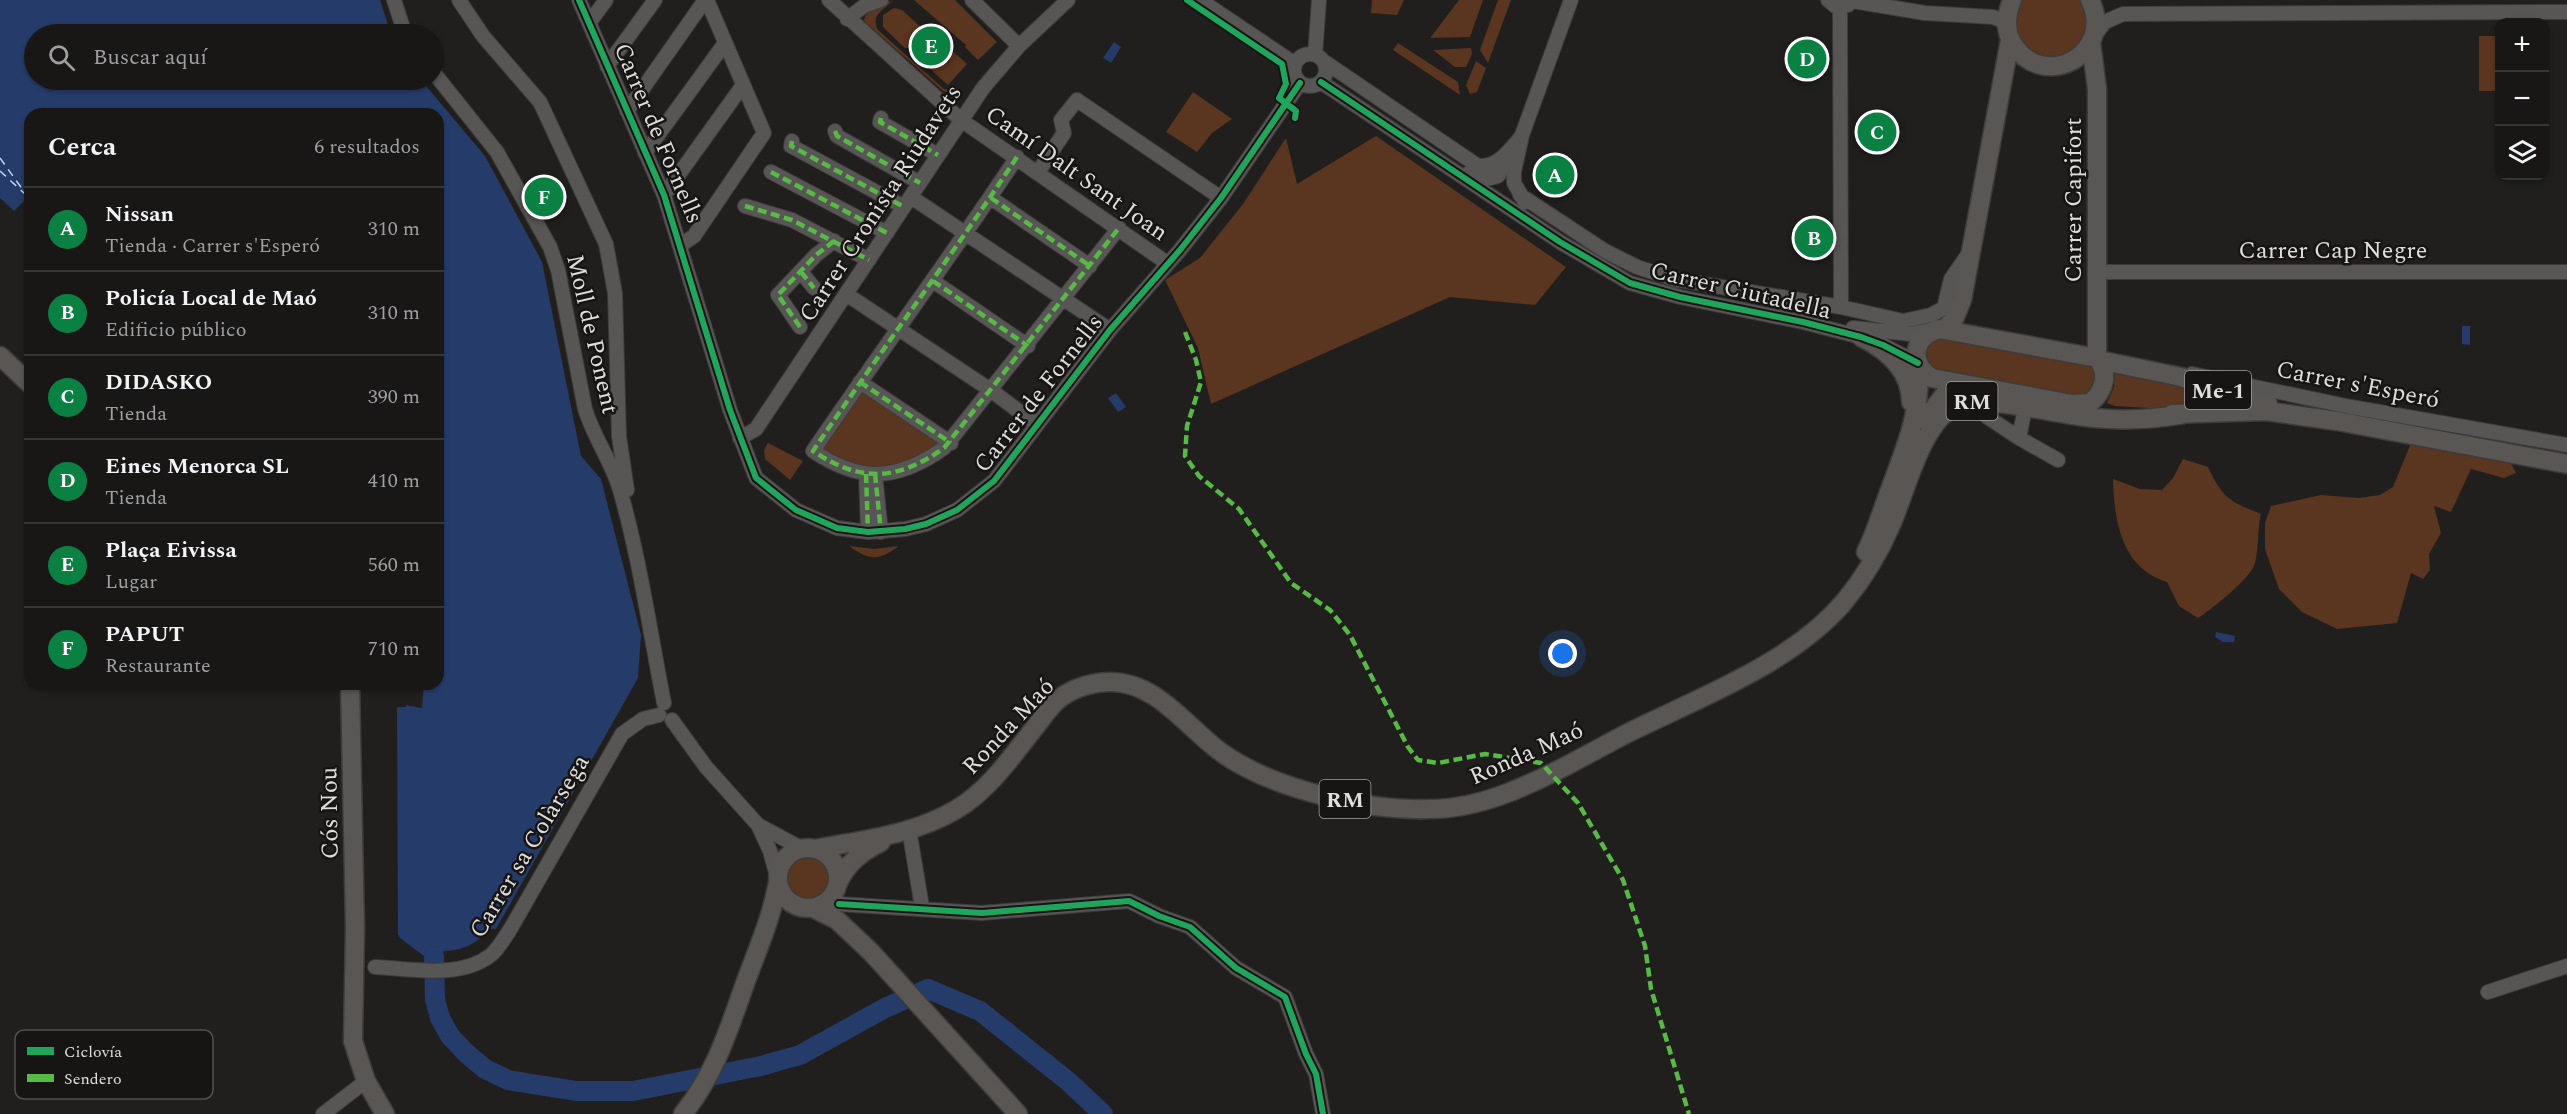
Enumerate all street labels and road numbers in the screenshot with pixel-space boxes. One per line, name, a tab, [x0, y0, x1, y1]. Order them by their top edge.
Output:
street label: Carrer de Fornells	[604, 38, 712, 229]
street label: Carrer Cronista Riudavets	[790, 78, 971, 329]
street label: Camí Dalt Sant Joan	[978, 97, 1175, 251]
street label: Carrer Capifort	[2056, 118, 2092, 282]
street label: Carrer Cap Negre	[2239, 233, 2427, 269]
street label: Moll de Ponent	[556, 251, 628, 418]
street label: Carrer Ciutadella	[1647, 253, 1835, 329]
street label: Carrer de Fornells	[965, 307, 1112, 481]
street label: Carrer s'Esperó	[2273, 352, 2443, 418]
road number: Me-1	[2185, 371, 2251, 409]
road number: RM	[1946, 382, 1998, 420]
street label: Ronda Maó	[954, 670, 1063, 783]
street label: Ronda Maó	[1464, 713, 1589, 795]
street label: Carrer sa Colàrsega	[461, 748, 599, 945]
street label: Cós Nou	[311, 766, 349, 859]
road number: RM	[1320, 780, 1370, 818]

